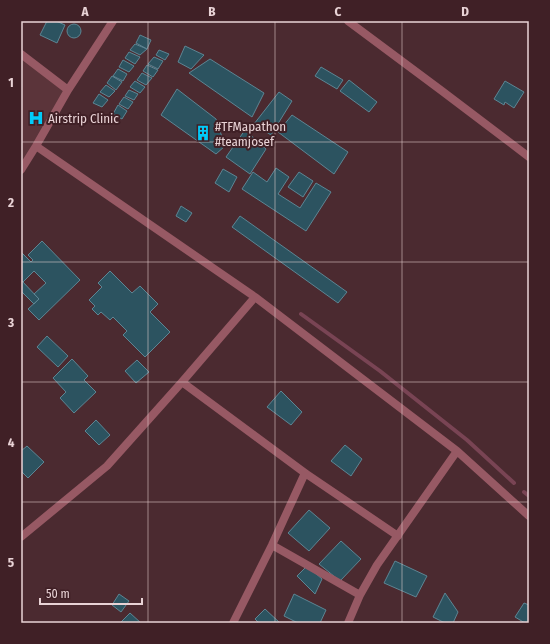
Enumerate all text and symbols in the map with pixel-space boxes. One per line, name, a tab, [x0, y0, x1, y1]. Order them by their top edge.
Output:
text: A	[80, 4, 89, 19]
text: B	[208, 4, 216, 19]
text: C	[335, 4, 342, 19]
text: D	[461, 4, 469, 19]
text: 1	[8, 75, 14, 90]
hospital icon: Airstrip Clinic	[27, 109, 45, 127]
place label: Airstrip Clinic	[48, 111, 119, 126]
place label: #TFMapathon #teamjosef	[215, 119, 286, 149]
building icon: #TFMapathon #teamjosef	[194, 124, 212, 142]
text: 2	[7, 195, 14, 210]
text: 3	[7, 315, 14, 330]
text: 4	[8, 435, 15, 450]
text: 5	[8, 555, 14, 570]
scale bar	[40, 580, 142, 606]
text: 50 m	[46, 587, 70, 601]

